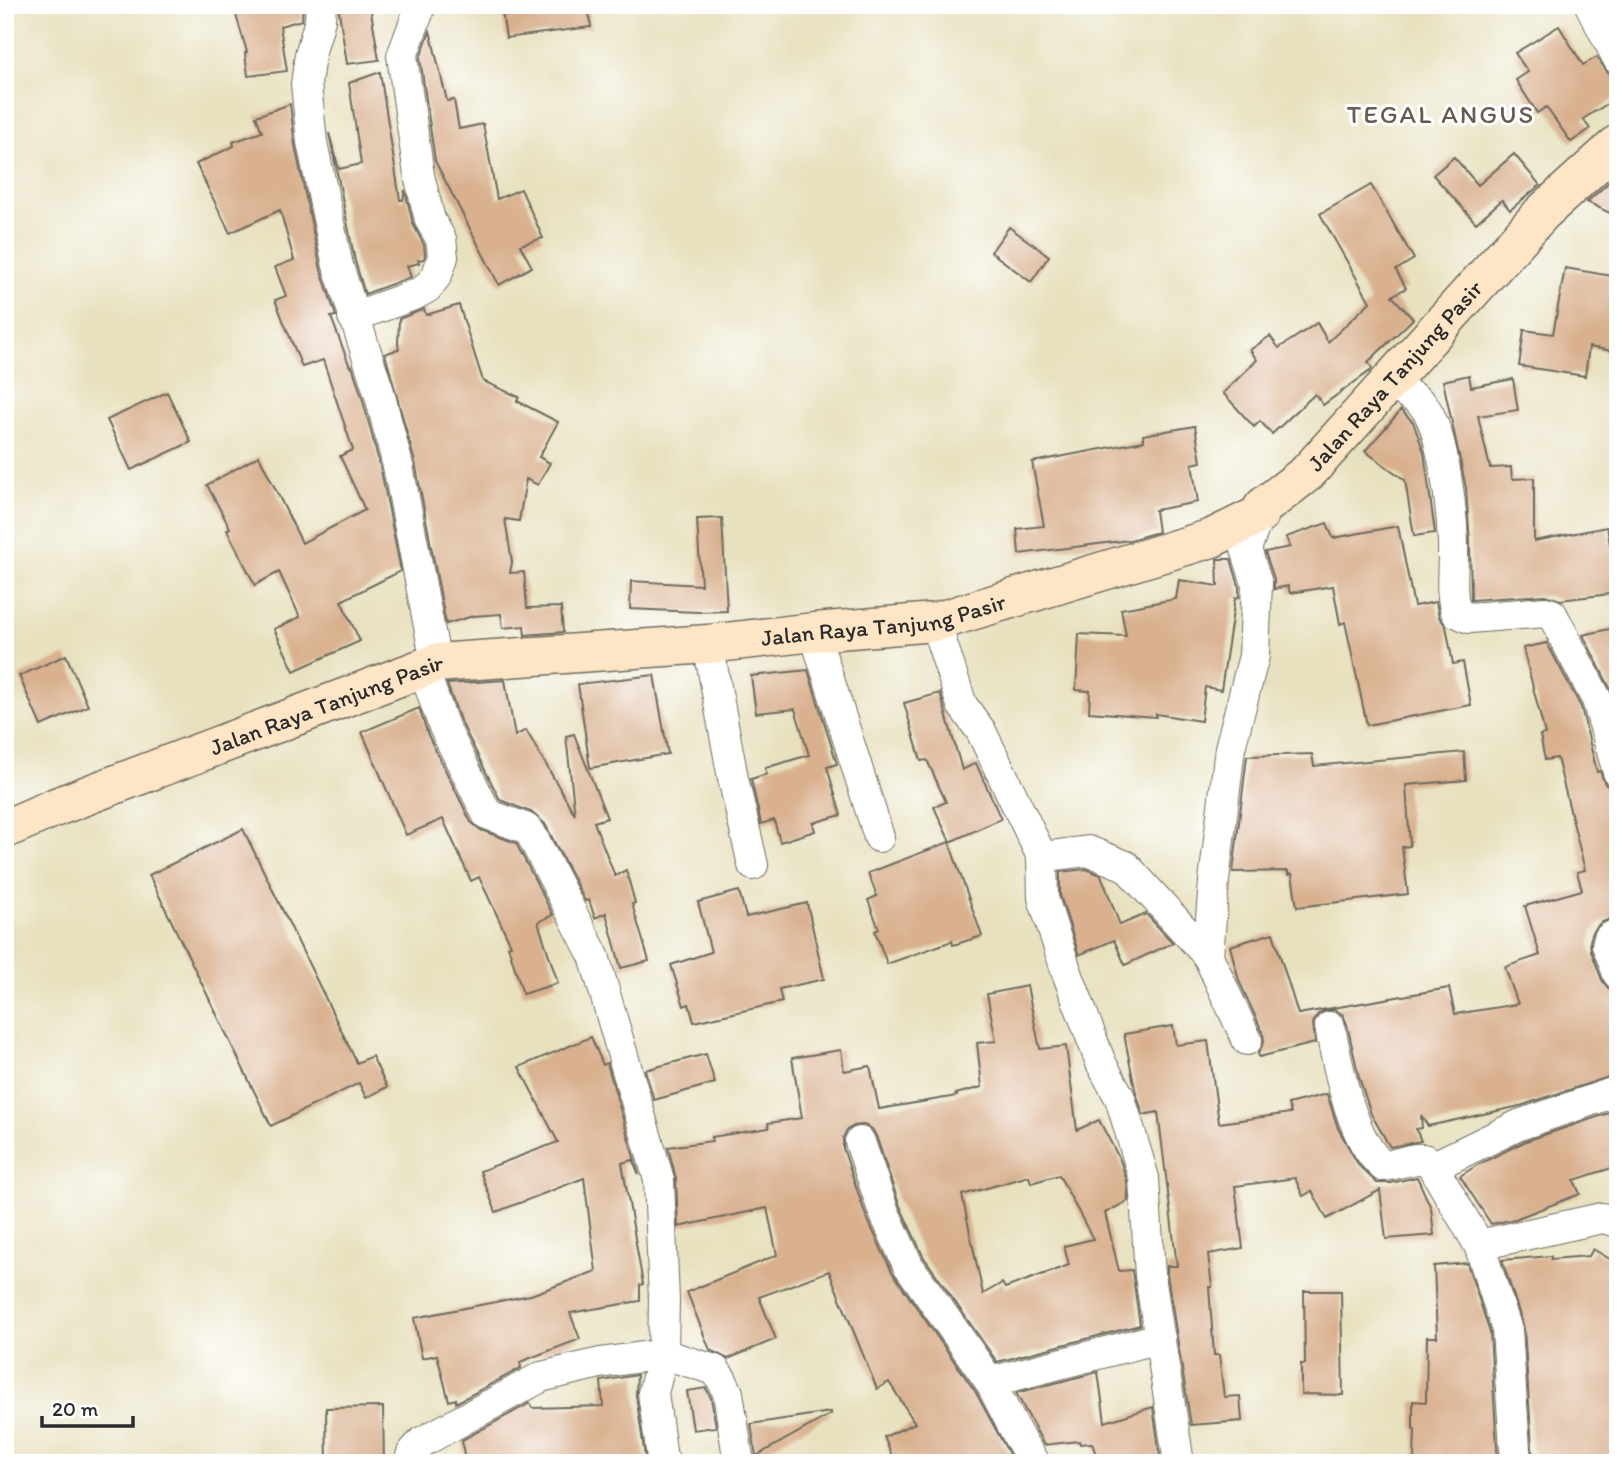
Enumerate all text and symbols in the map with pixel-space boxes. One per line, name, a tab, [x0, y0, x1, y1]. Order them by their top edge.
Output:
district label: TEGAL ANGUS	[1347, 98, 1535, 130]
street label: Jalan Raya Tanjung Pasir	[1301, 275, 1488, 477]
street label: Jalan Raya Tanjung Pasir	[760, 587, 1009, 652]
street label: Jalan Raya Tanjung Pasir	[206, 649, 444, 761]
scale bar	[42, 1384, 133, 1428]
text: 20 m	[52, 1396, 99, 1421]

